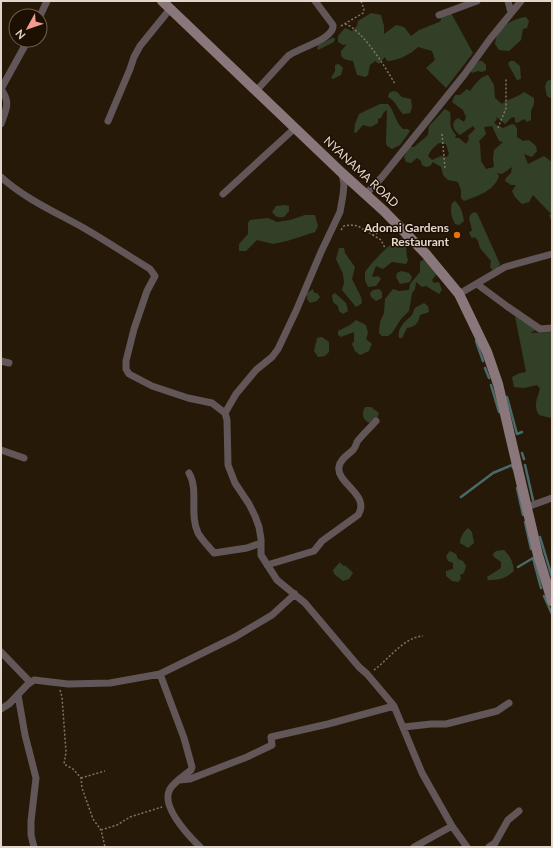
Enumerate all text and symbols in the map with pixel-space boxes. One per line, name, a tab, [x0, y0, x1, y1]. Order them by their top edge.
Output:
north arrow	[8, 8, 48, 48]
text: N	[12, 27, 28, 42]
street label: NYANAMA ROAD	[321, 133, 402, 210]
place label: Adonai Gardens Restaurant	[363, 220, 450, 249]
marker: Adonai Gardens Restaurant	[452, 230, 462, 240]

